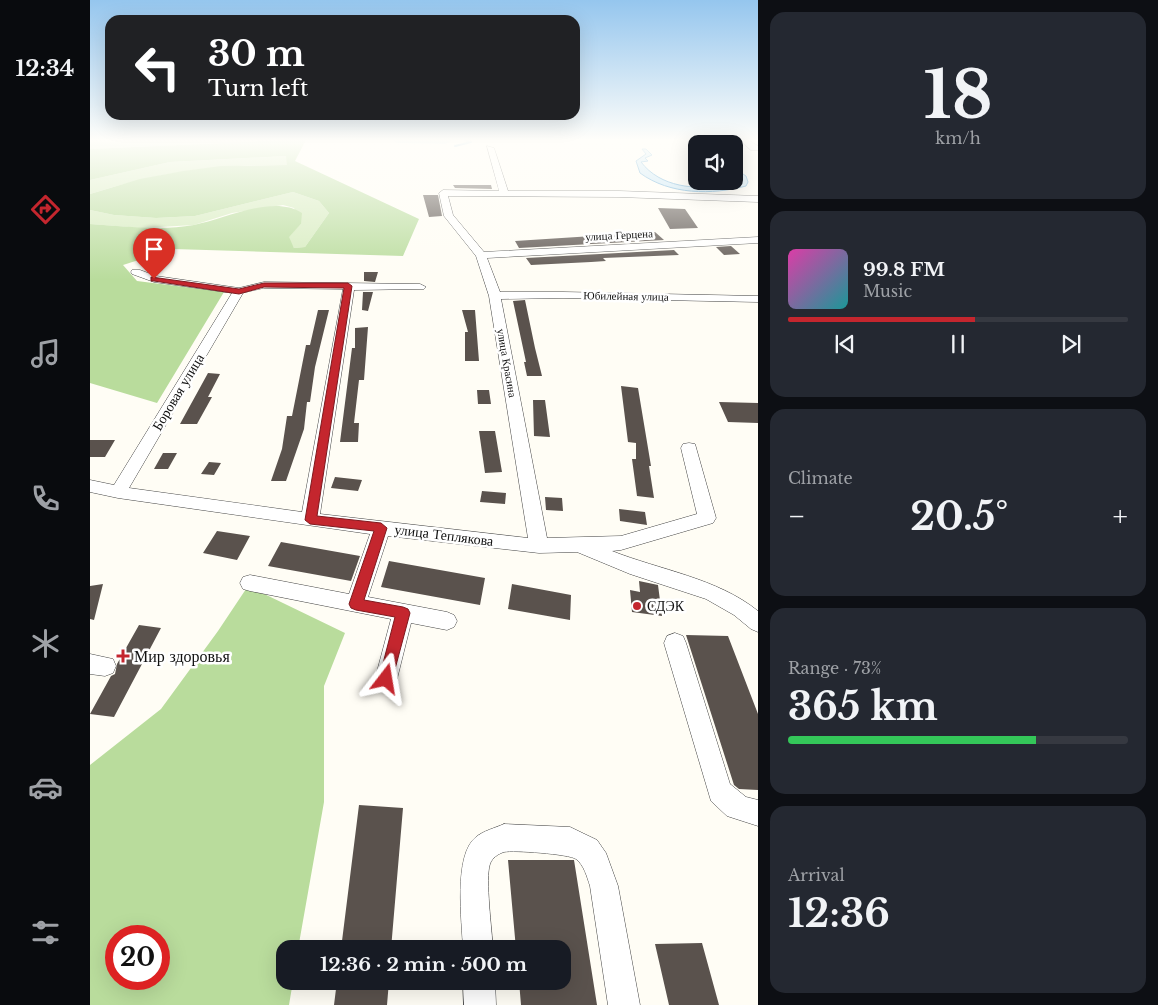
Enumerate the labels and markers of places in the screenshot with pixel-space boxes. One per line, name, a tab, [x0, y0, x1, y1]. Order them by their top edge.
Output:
pin	[133, 228, 175, 279]
place label: СДЭК	[647, 597, 685, 615]
marker: СДЭК	[631, 600, 643, 612]
place label: Мир здоровья	[134, 646, 230, 666]
marker: Мир здоровья	[116, 649, 130, 663]

